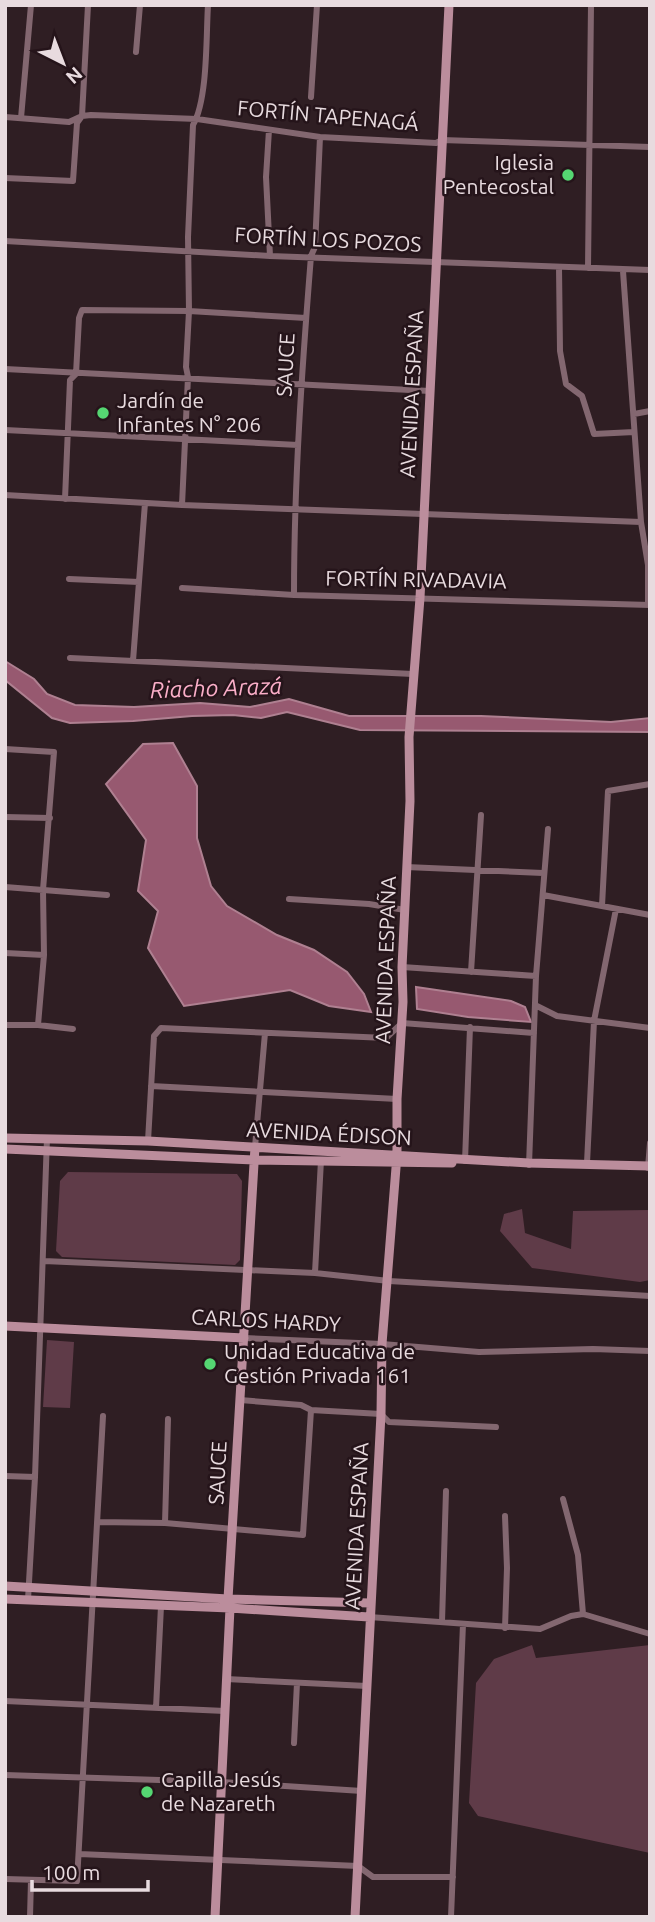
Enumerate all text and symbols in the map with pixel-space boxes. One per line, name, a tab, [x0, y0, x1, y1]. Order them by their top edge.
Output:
north arrow	[28, 28, 98, 98]
text: N	[62, 63, 87, 89]
street label: FORTÍN TAPENAGÁ	[236, 95, 420, 135]
place label: Iglesia Pentecostal	[443, 150, 554, 198]
marker: Iglesia Pentecostal	[560, 167, 576, 183]
street label: FORTÍN LOS POZOS	[234, 222, 422, 256]
street label: AVENIDA ESPAÑA	[395, 309, 427, 478]
street label: SAUCE	[271, 333, 299, 397]
place label: Jardín de Infantes N° 206	[117, 388, 261, 436]
marker: Jardín de Infantes N° 206	[95, 405, 111, 421]
street label: FORTÍN RIVADAVIA	[325, 565, 507, 593]
water label: Riacho Arazá	[150, 673, 282, 702]
street label: AVENIDA ESPAÑA	[370, 875, 400, 1044]
street label: AVENIDA ÉDISON	[246, 1117, 412, 1149]
street label: CARLOS HARDY	[191, 1304, 342, 1336]
place label: Unidad Educativa de Gestión Privada 161	[224, 1339, 415, 1387]
marker: Unidad Educativa de Gestión Privada 161	[202, 1356, 218, 1372]
street label: SAUCE	[203, 1441, 231, 1505]
street label: AVENIDA ESPAÑA	[340, 1441, 372, 1610]
place label: Capilla Jesús de Nazareth	[161, 1767, 281, 1815]
marker: Capilla Jesús de Nazareth	[139, 1784, 155, 1800]
scale bar	[32, 1848, 147, 1892]
text: 100 m	[42, 1860, 100, 1884]

